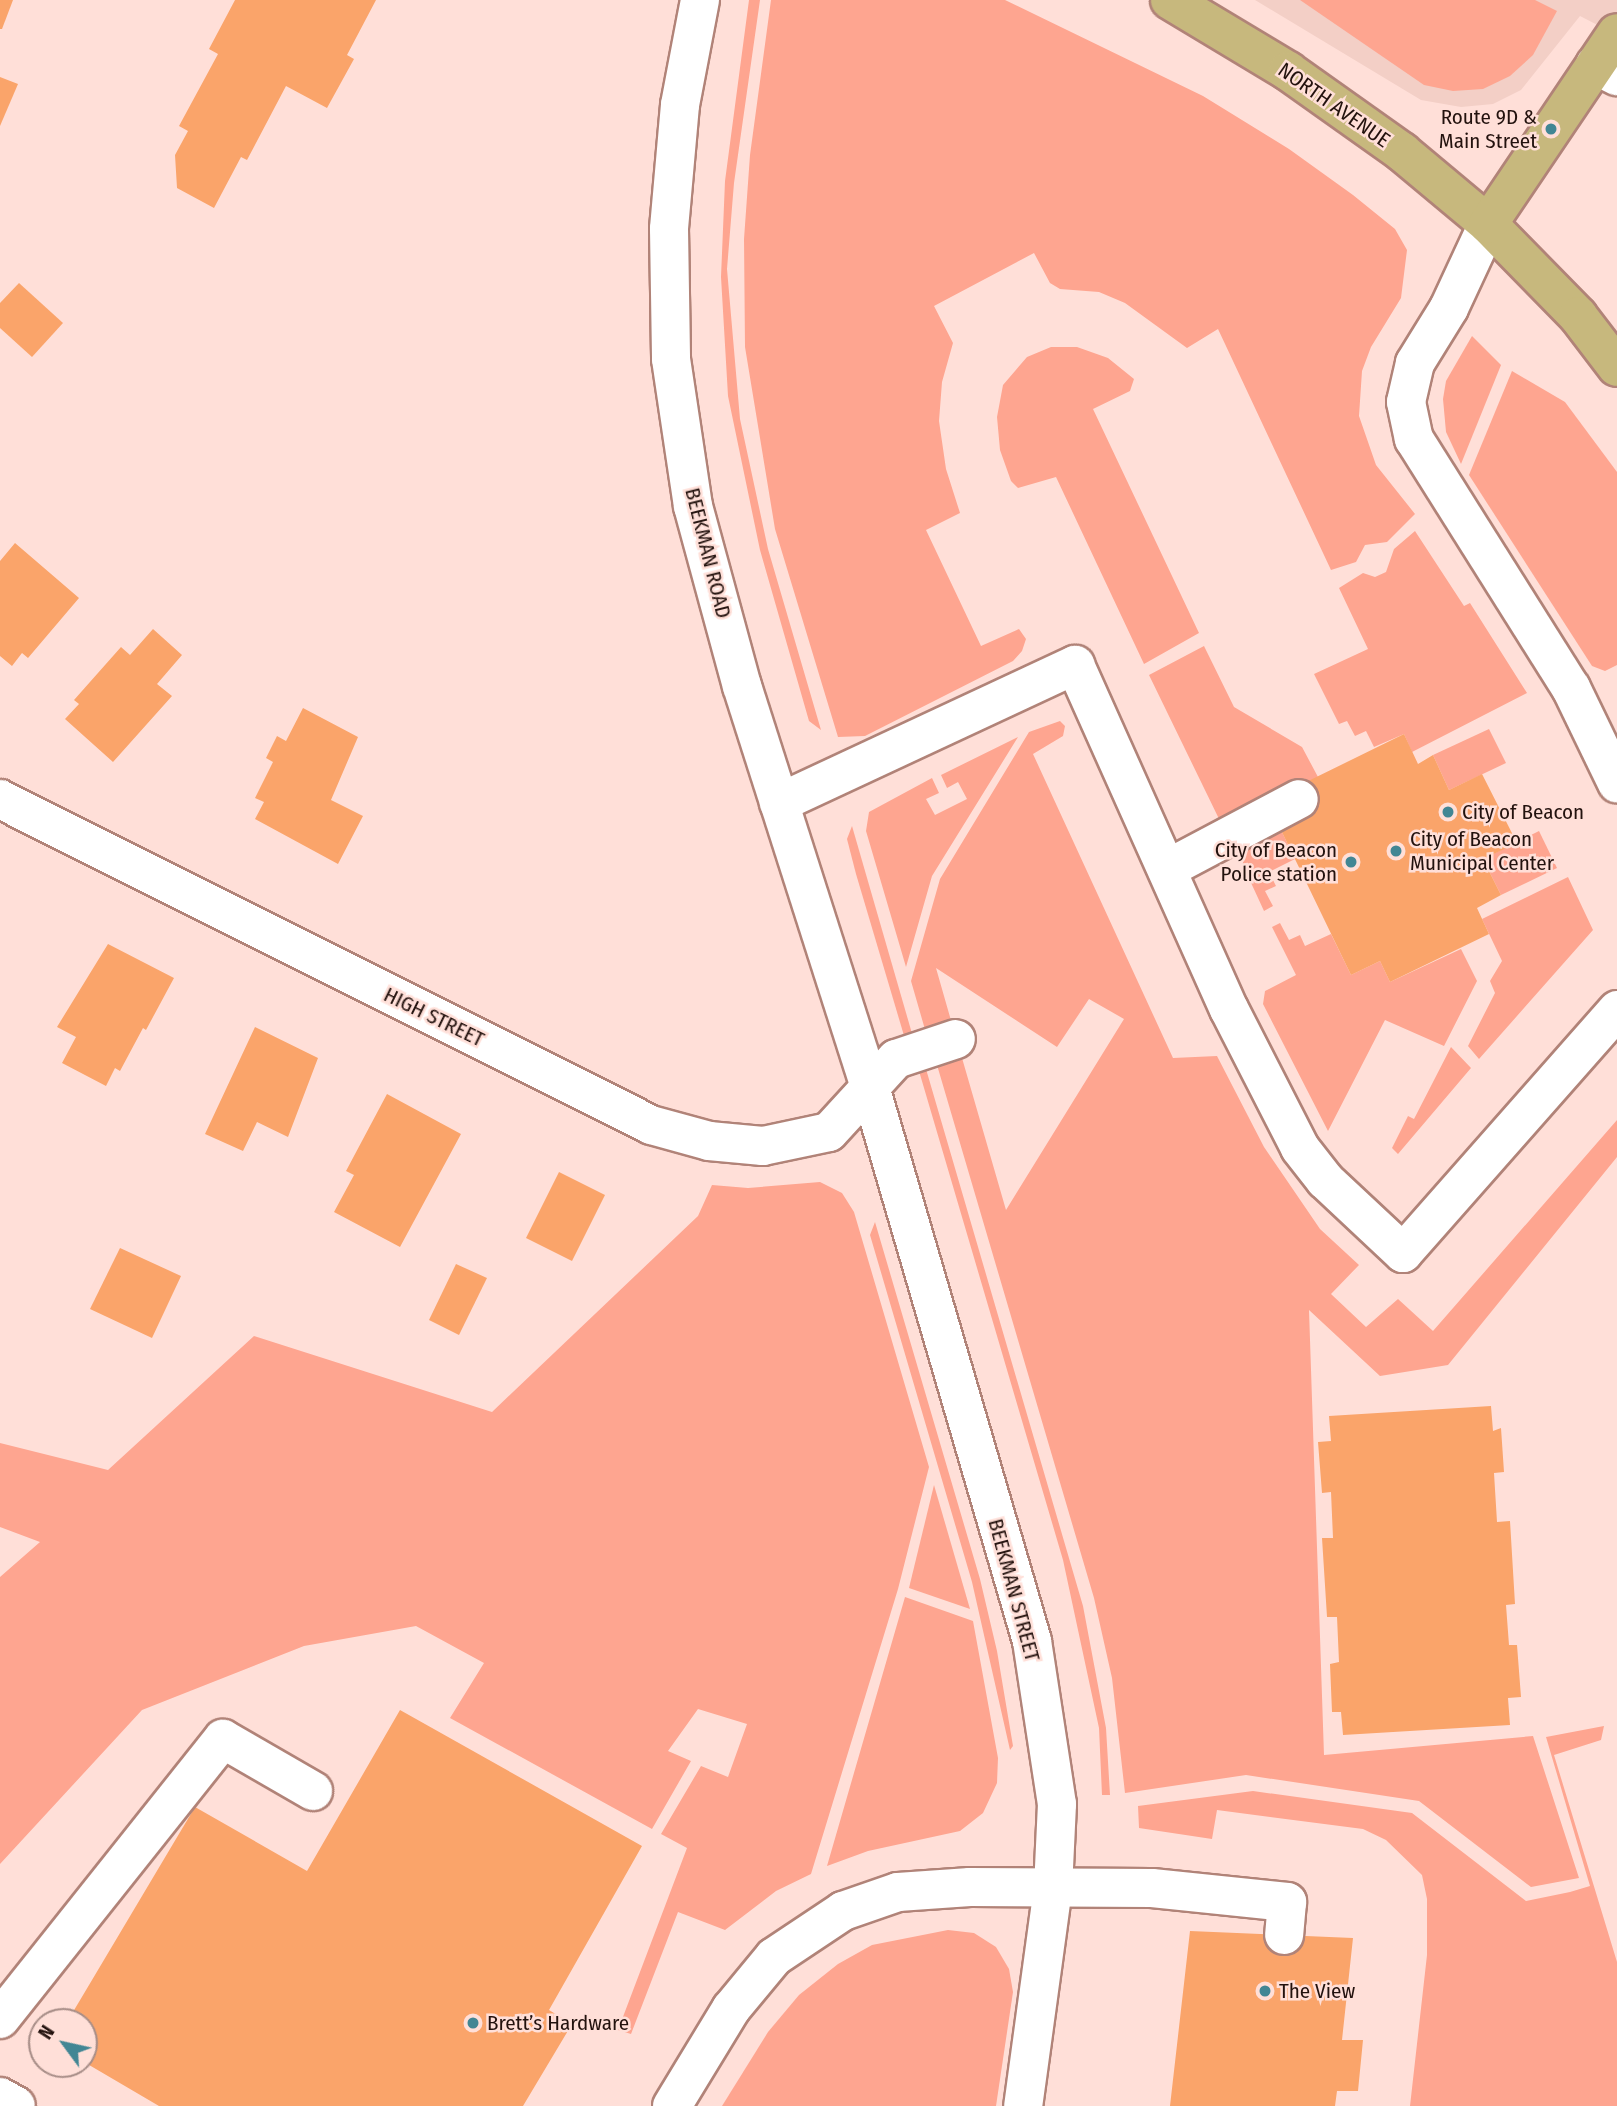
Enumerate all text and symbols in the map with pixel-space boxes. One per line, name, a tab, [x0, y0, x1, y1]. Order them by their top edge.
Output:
street label: NORTH AVENUE	[1273, 57, 1395, 153]
place label: Route 9D & Main Street	[1439, 104, 1537, 154]
marker: Route 9D & Main Street	[1543, 121, 1559, 137]
street label: BEEKMAN ROAD	[680, 485, 736, 621]
place label: City of Beacon	[1462, 799, 1584, 825]
marker: City of Beacon	[1440, 804, 1456, 820]
place label: City of Beacon Municipal Center	[1410, 826, 1554, 876]
place label: City of Beacon Police station	[1215, 837, 1337, 887]
marker: City of Beacon Municipal Center	[1388, 843, 1404, 859]
marker: City of Beacon Police station	[1343, 854, 1359, 870]
street label: HIGH STREET	[380, 982, 488, 1052]
street label: BEEKMAN STREET	[983, 1516, 1045, 1664]
place label: The View	[1279, 1978, 1355, 2004]
marker: The View	[1257, 1983, 1273, 1999]
north arrow	[28, 2008, 98, 2078]
place label: Brett’s Hardware	[487, 2010, 629, 2036]
marker: Brett’s Hardware	[465, 2015, 481, 2031]
text: N	[34, 2021, 59, 2043]

